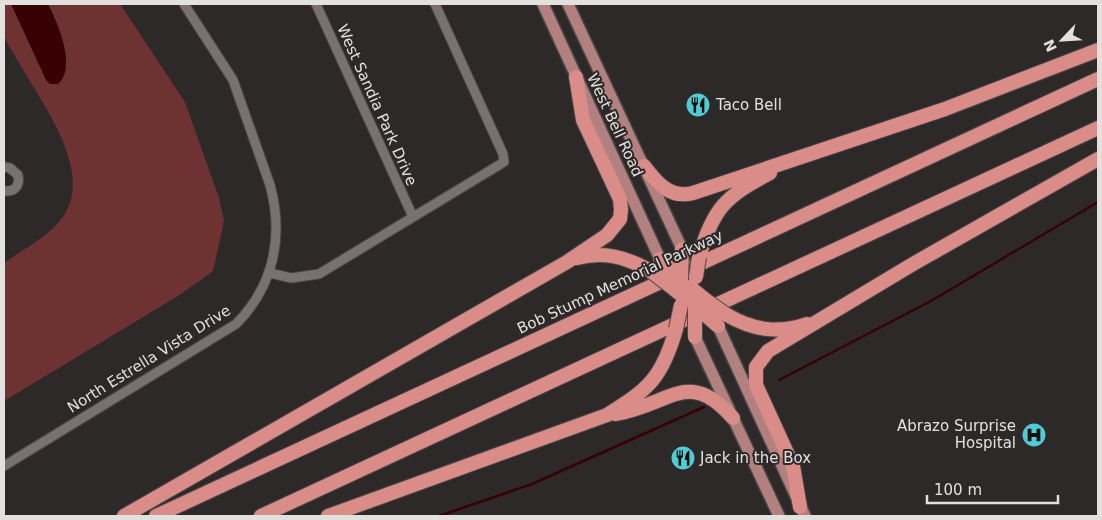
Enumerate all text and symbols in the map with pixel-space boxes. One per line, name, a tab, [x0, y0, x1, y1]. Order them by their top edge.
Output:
north arrow	[1037, 15, 1087, 65]
street label: West Sandia Park Drive	[333, 22, 421, 188]
text: N	[1040, 37, 1060, 54]
street label: West Bell Road	[583, 70, 647, 180]
restaurant icon: Taco Bell	[685, 92, 711, 118]
place label: Taco Bell	[715, 96, 782, 114]
street label: Bob Stump Memorial Parkway	[514, 226, 726, 338]
street label: North Estrella Vista Drive	[64, 301, 234, 417]
place label: Abrazo Surprise Hospital	[897, 417, 1016, 452]
hospital icon: Abrazo Surprise Hospital	[1021, 422, 1047, 448]
restaurant icon: Jack in the Box	[670, 445, 696, 471]
place label: Jack in the Box	[699, 449, 811, 467]
scale bar	[927, 472, 1058, 504]
text: 100 m	[934, 481, 982, 499]

